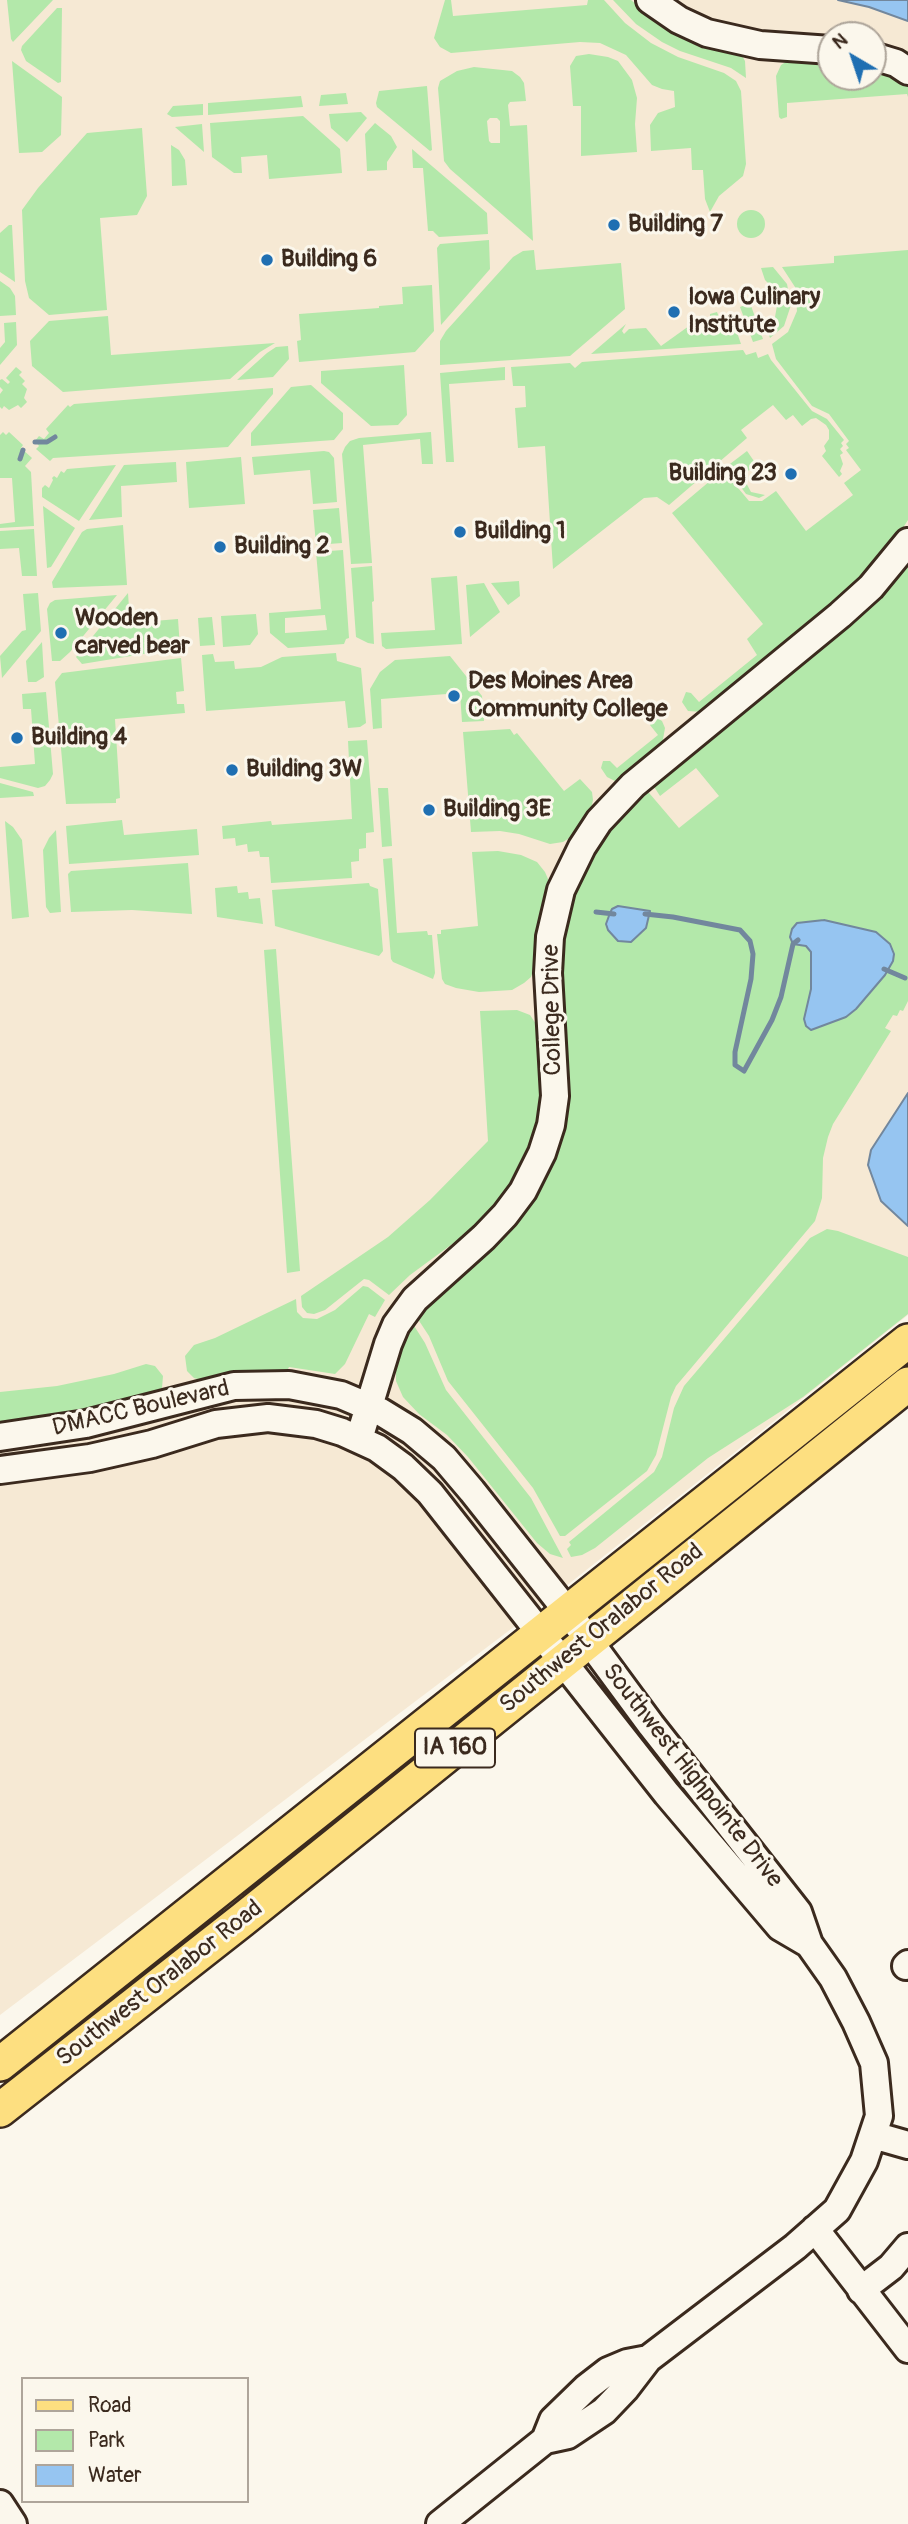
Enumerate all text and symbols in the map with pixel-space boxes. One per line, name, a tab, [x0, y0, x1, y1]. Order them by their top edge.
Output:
north arrow	[817, 21, 887, 91]
text: N	[827, 28, 853, 55]
place label: Building 7	[628, 211, 723, 239]
marker: Building 7	[606, 217, 622, 233]
place label: Building 6	[281, 246, 377, 274]
marker: Building 6	[259, 252, 275, 268]
place label: Iowa Culinary Institute	[688, 284, 820, 340]
marker: Iowa Culinary Institute	[666, 304, 682, 320]
place label: Building 23	[669, 460, 777, 488]
marker: Building 23	[783, 466, 799, 482]
place label: Building 1	[474, 518, 566, 546]
marker: Building 1	[452, 524, 468, 540]
place label: Building 2	[234, 533, 330, 561]
marker: Building 2	[212, 539, 228, 555]
place label: Wooden carved bear	[75, 605, 190, 661]
marker: Wooden carved bear	[53, 625, 69, 641]
place label: Des Moines Area Community College	[468, 668, 668, 724]
marker: Des Moines Area Community College	[446, 688, 462, 704]
place label: Building 4	[31, 724, 127, 752]
marker: Building 4	[9, 730, 25, 746]
place label: Building 3W	[246, 756, 362, 784]
marker: Building 3W	[224, 762, 240, 778]
place label: Building 3E	[443, 796, 551, 824]
marker: Building 3E	[421, 802, 437, 818]
street label: College Drive	[537, 944, 569, 1076]
street label: DMACC Boulevard	[50, 1375, 232, 1443]
street label: Southwest Oralabor Road	[494, 1538, 710, 1720]
street label: Southwest Highpointe Drive	[596, 1658, 788, 1894]
road number: IA 160	[415, 1728, 495, 1768]
street label: Southwest Oralabor Road	[51, 1895, 269, 2073]
legend	[21, 2377, 248, 2503]
text: Road	[88, 2392, 132, 2419]
text: Park	[88, 2427, 125, 2454]
text: Water	[88, 2462, 141, 2489]

